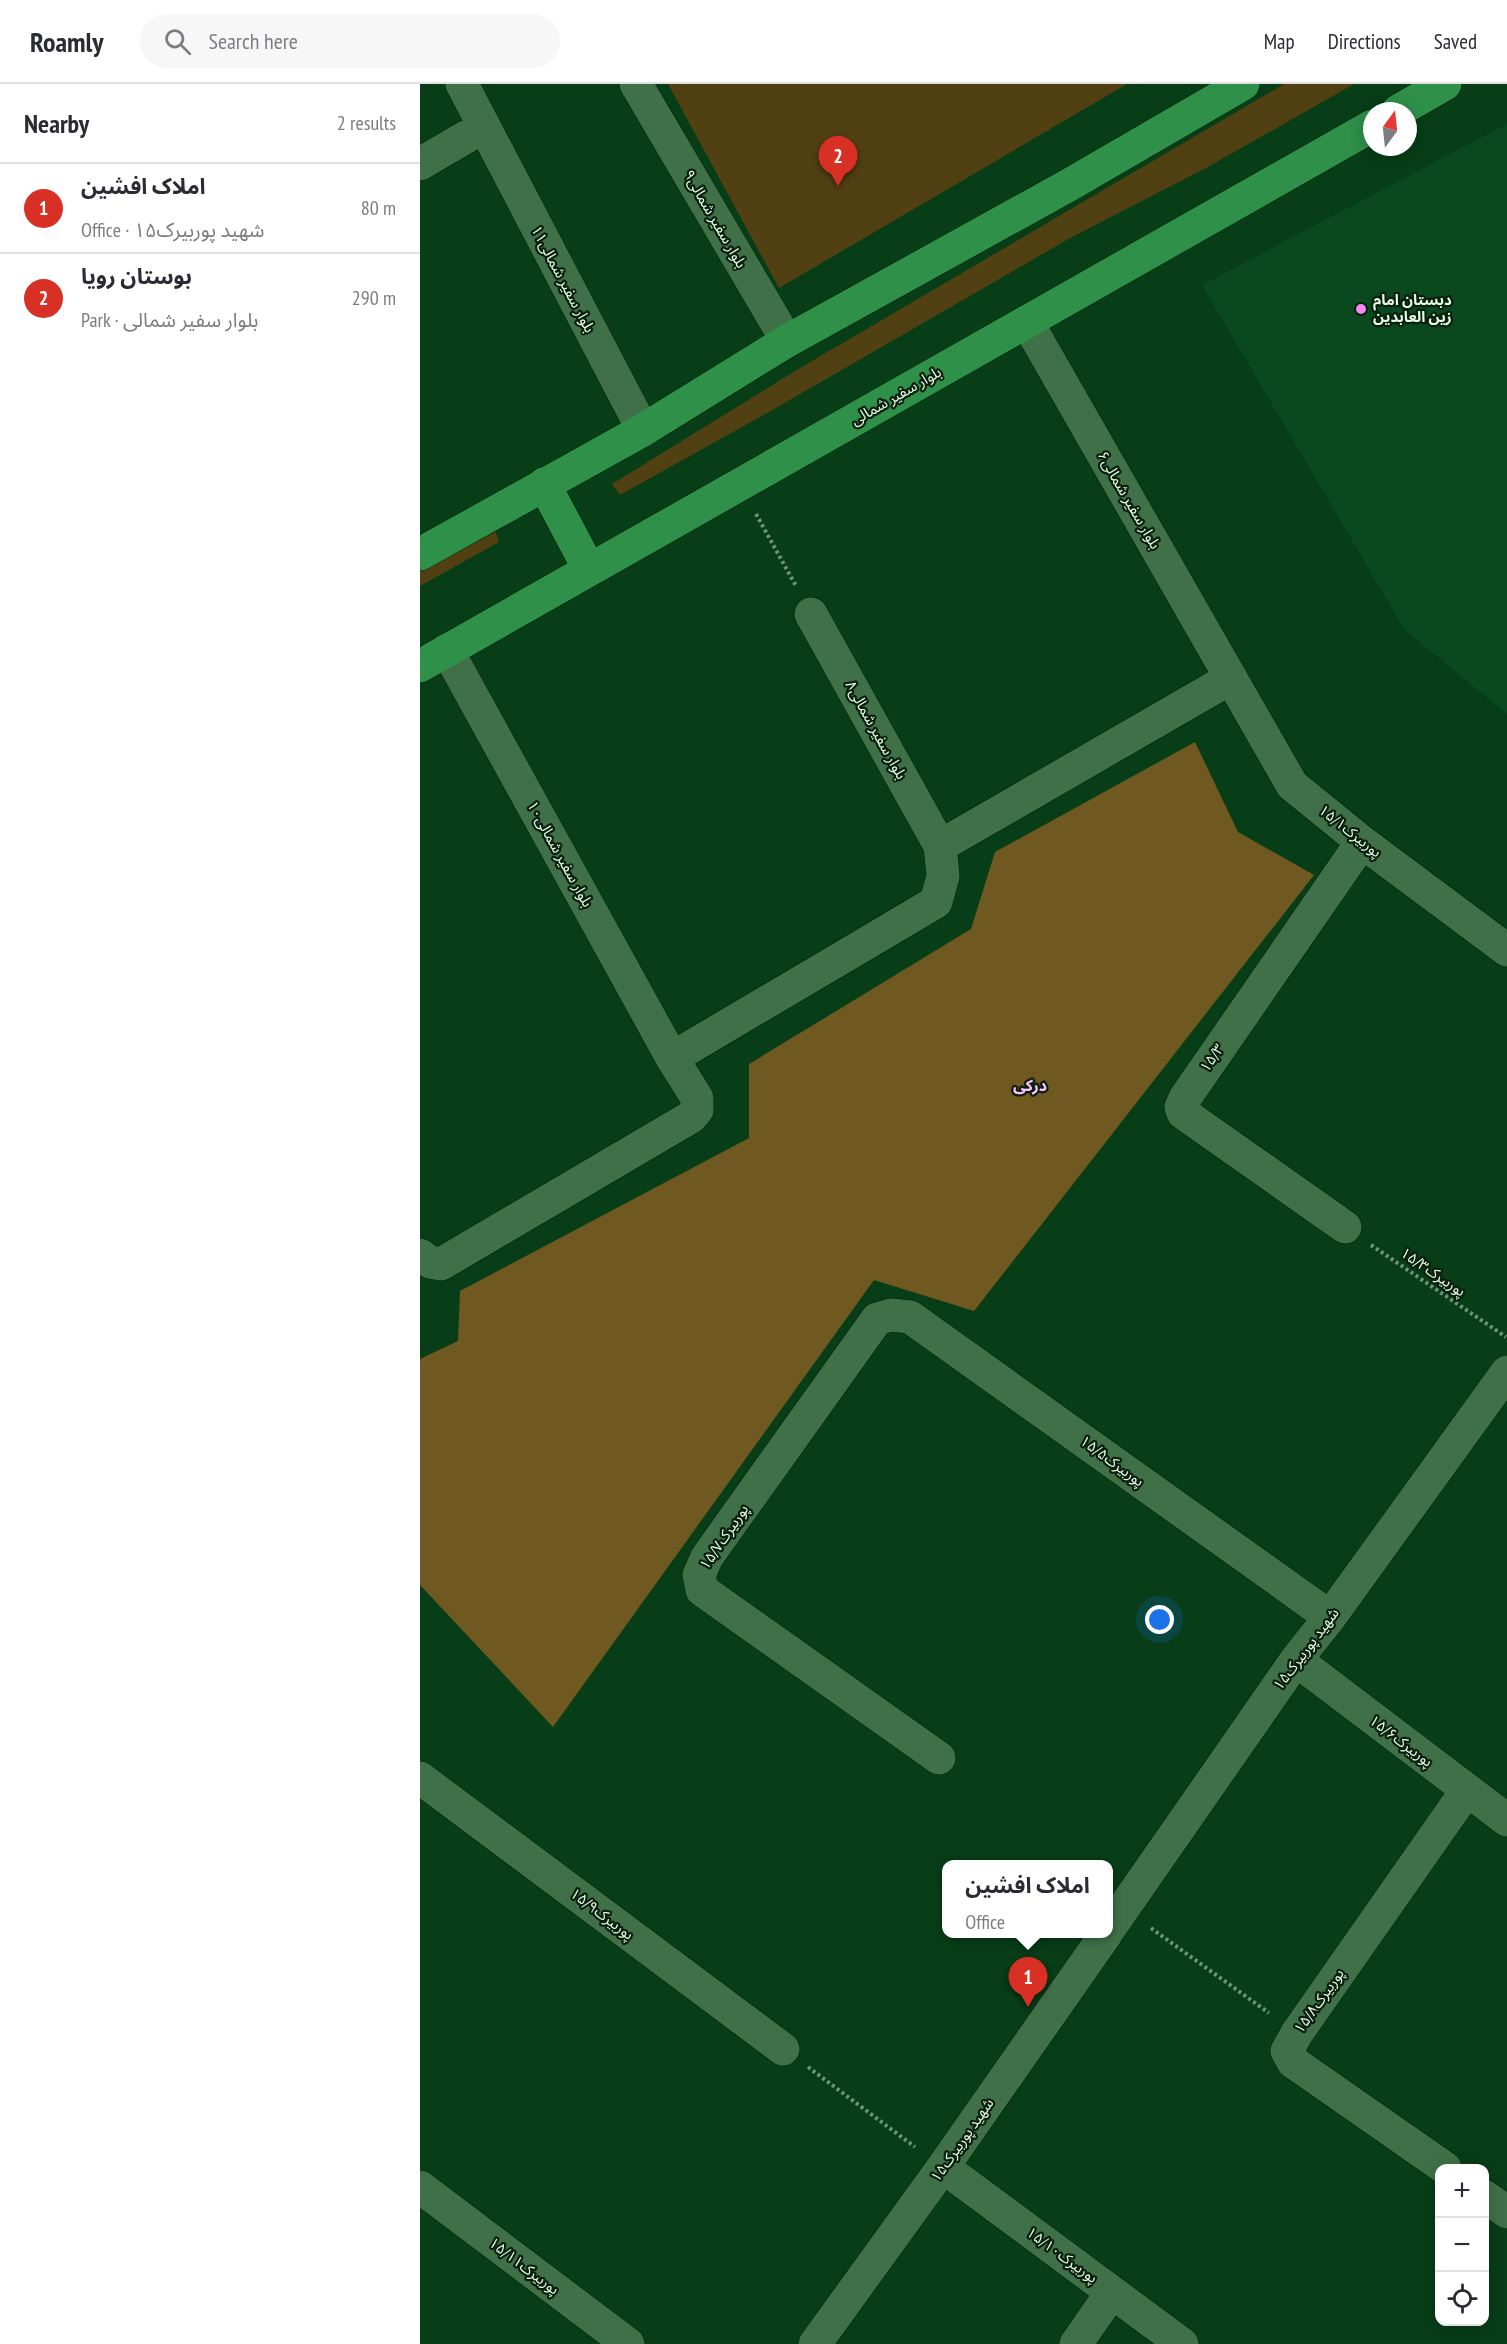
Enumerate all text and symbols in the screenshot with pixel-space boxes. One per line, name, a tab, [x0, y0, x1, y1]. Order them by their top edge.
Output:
search box	[140, 14, 560, 68]
text: Roamly	[30, 23, 104, 60]
icon: search	[161, 25, 194, 58]
text: Search here	[209, 27, 298, 55]
text: Map	[1264, 28, 1295, 55]
text: Directions	[1328, 28, 1401, 55]
text: Saved	[1434, 28, 1477, 55]
north arrow	[1363, 102, 1417, 156]
text: Nearby	[24, 107, 89, 140]
text: 2 results	[337, 110, 396, 136]
pin: 2	[818, 136, 858, 186]
street label: بلوار سفیر شمالی۹	[680, 166, 751, 271]
text: املاک افشین	[81, 172, 206, 200]
text: 1	[39, 195, 48, 221]
text: 80 m	[361, 195, 396, 221]
text: Office · شهید پوربیرک۱۵	[81, 217, 264, 243]
street label: بلوار سفیر شمالی۱۱	[527, 222, 600, 336]
text: بوستان رویا	[81, 262, 192, 290]
text: 2	[39, 285, 48, 311]
text: 290 m	[352, 285, 396, 311]
place label: دبستان امام زین العابدین	[1373, 290, 1452, 326]
marker: دبستان امام زین العابدین	[1354, 302, 1368, 316]
text: Park · بلوار سفیر شمالی	[81, 307, 258, 333]
street label: بلوار سفیر شمالی	[847, 362, 944, 429]
street label: بلوار سفیر شمالی۶	[1094, 447, 1165, 552]
street label: بلوار سفیر شمالی۸	[841, 677, 911, 783]
street label: بلوار سفیر شمالی۱۰	[523, 797, 598, 910]
street label: پوربیرک۱۵/۱	[1314, 800, 1386, 862]
street label: ۱۵/۳	[1195, 1040, 1228, 1076]
district label: درکی	[1013, 1075, 1047, 1095]
street label: پوربیرک۱۵/۳	[1396, 1243, 1470, 1301]
street label: پوربیرک۱۵/۵	[1076, 1431, 1148, 1491]
street label: پوربیرک۱۵/۷	[695, 1500, 753, 1574]
street label: شهید پوربیرک۱۵	[1269, 1604, 1344, 1694]
your location	[1145, 1605, 1174, 1634]
street label: پوربیرک۱۵/۶	[1365, 1710, 1437, 1772]
popup	[942, 1860, 1113, 1938]
text: املاک افشین	[965, 1871, 1090, 1899]
street label: پوربیرک۱۵/۹	[566, 1883, 638, 1945]
text: Office	[965, 1909, 1005, 1935]
pin: 1	[1008, 1958, 1048, 2007]
street label: پوربیرک۱۵/۸	[1289, 1965, 1349, 2037]
street label: شهید پوربیرک۱۵	[926, 2094, 999, 2186]
map controls	[1435, 2164, 1489, 2326]
button: +	[1435, 2164, 1489, 2218]
button: −	[1435, 2218, 1489, 2272]
street label: پوربیرک۱۵/۱۰	[1022, 2222, 1102, 2288]
street label: پوربیرک۱۵/۱۱	[485, 2233, 563, 2299]
button: locate	[1435, 2272, 1489, 2326]

